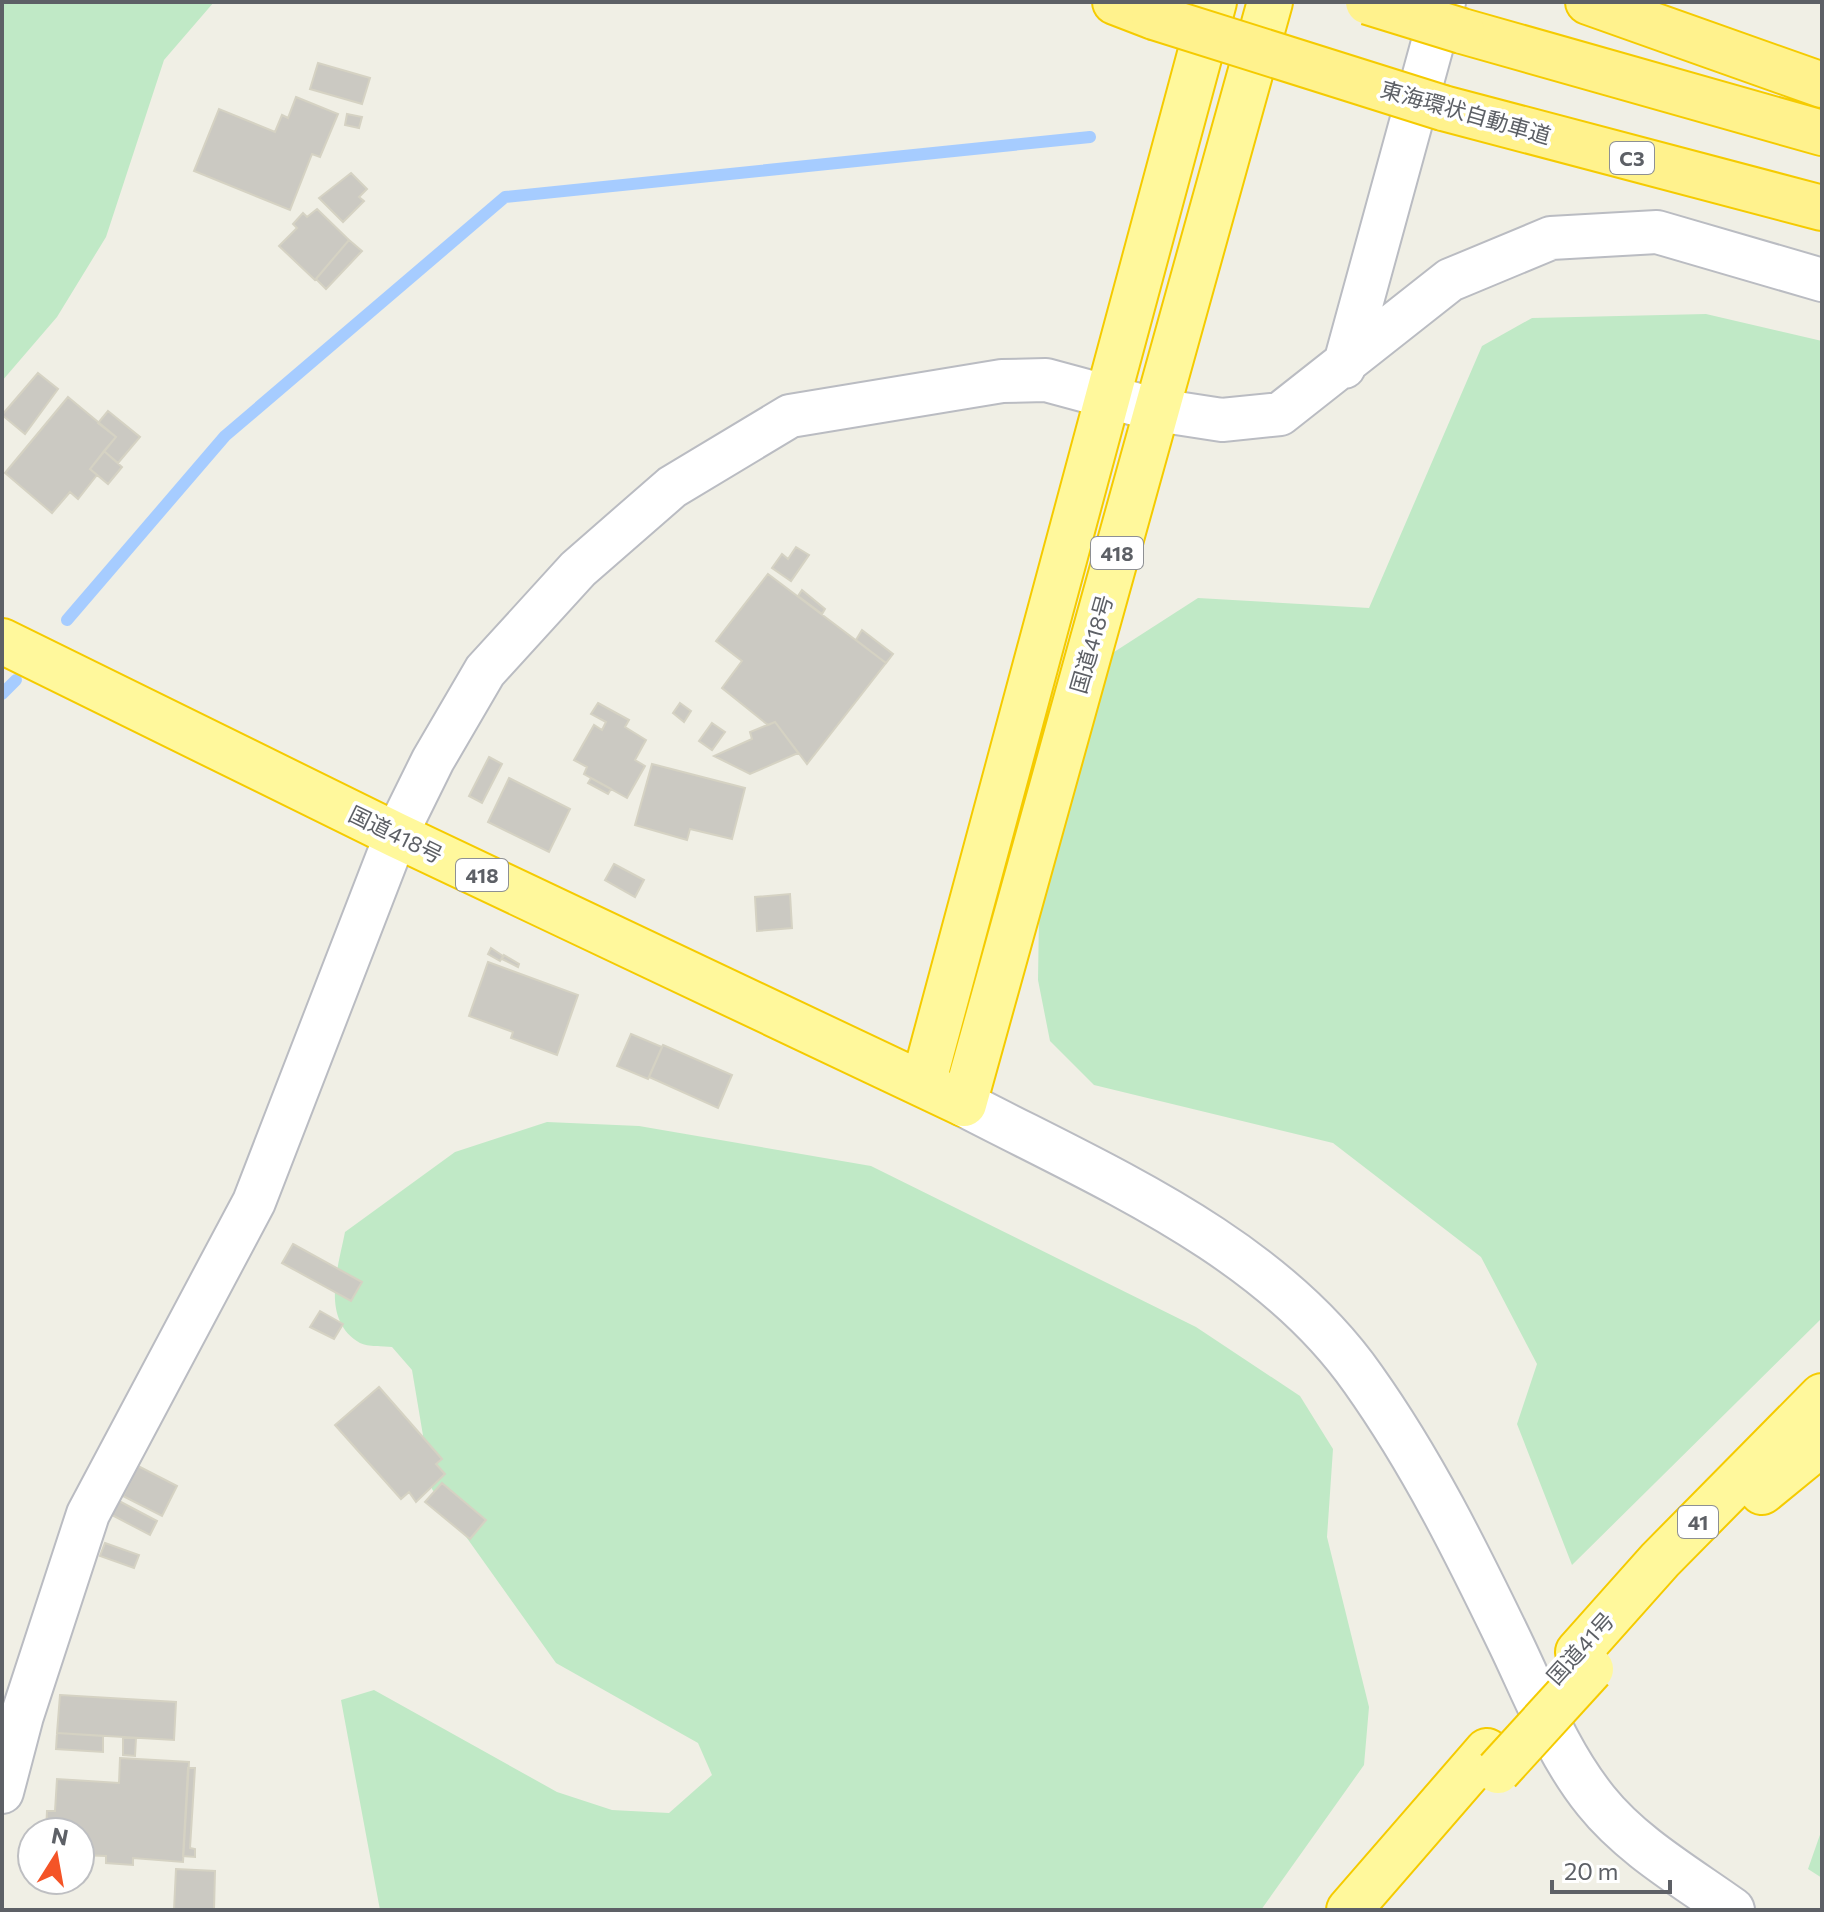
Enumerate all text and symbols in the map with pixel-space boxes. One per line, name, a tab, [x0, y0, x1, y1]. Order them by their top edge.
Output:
street label: 東海環状自動車道	[1378, 75, 1554, 149]
road number: C3	[1610, 142, 1654, 174]
road number: 418	[1091, 537, 1143, 569]
street label: 国道418号	[1064, 592, 1118, 696]
street label: 国道418号	[345, 800, 447, 868]
road number: 418	[456, 859, 508, 891]
road number: 41	[1678, 1506, 1718, 1538]
street label: 国道41号	[1541, 1606, 1619, 1690]
north arrow	[16, 1816, 96, 1896]
text: N	[49, 1821, 71, 1851]
scale bar	[1552, 1844, 1670, 1894]
text: 20 m	[1564, 1856, 1618, 1885]

